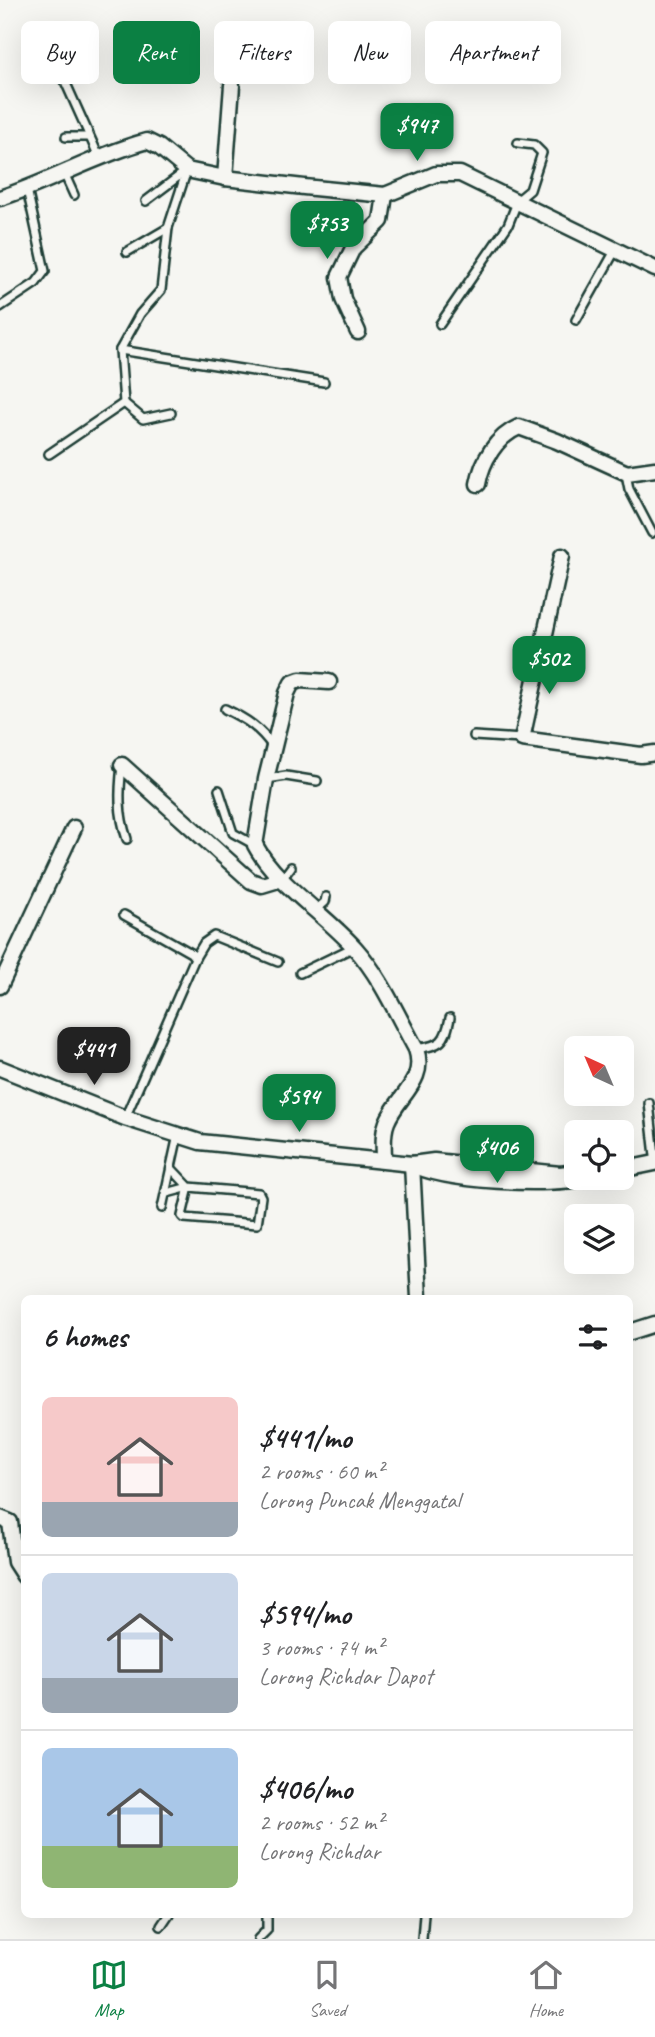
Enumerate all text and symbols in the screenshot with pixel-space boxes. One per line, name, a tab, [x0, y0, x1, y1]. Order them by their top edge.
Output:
chip: Buy	[21, 21, 99, 84]
chip: Rent	[113, 21, 200, 84]
chip: Filters	[214, 21, 314, 84]
chip: New	[328, 21, 411, 84]
chip: Apartment	[425, 21, 561, 84]
pin: $947	[376, 104, 458, 163]
text: $947	[396, 111, 438, 140]
pin: $753	[286, 202, 368, 261]
text: $753	[307, 209, 347, 238]
pin: $502	[508, 636, 590, 696]
text: $502	[528, 644, 570, 673]
pin: $441	[53, 1028, 135, 1087]
text: $441	[73, 1035, 115, 1064]
north arrow	[564, 1036, 634, 1106]
map controls	[564, 1036, 634, 1274]
pin: $594	[258, 1074, 340, 1134]
text: $594	[279, 1082, 319, 1111]
button: locate	[564, 1120, 634, 1190]
pin: $406	[456, 1126, 538, 1185]
text: $406	[476, 1133, 518, 1162]
button: layers	[564, 1204, 634, 1274]
text: 6 homes	[42, 1318, 127, 1356]
icon: filters	[574, 1318, 612, 1356]
text: $441/mo	[259, 1419, 351, 1457]
icon: home	[98, 1425, 182, 1509]
text: 2 rooms · 60 m²	[259, 1457, 383, 1486]
text: Lorong Puncak Menggatal	[259, 1486, 460, 1515]
text: $594/mo	[259, 1595, 351, 1633]
icon: home	[98, 1601, 182, 1685]
text: 3 rooms · 74 m²	[259, 1633, 383, 1662]
text: Lorong Richdar Dapot	[259, 1662, 433, 1691]
text: $406/mo	[259, 1770, 352, 1808]
icon: home	[98, 1776, 182, 1860]
text: 2 rooms · 52 m²	[259, 1808, 383, 1837]
text: Lorong Richdar	[259, 1837, 380, 1866]
tab: Map	[90, 1956, 128, 2022]
tab: Saved	[308, 1956, 346, 2022]
tab: Home	[527, 1956, 565, 2022]

